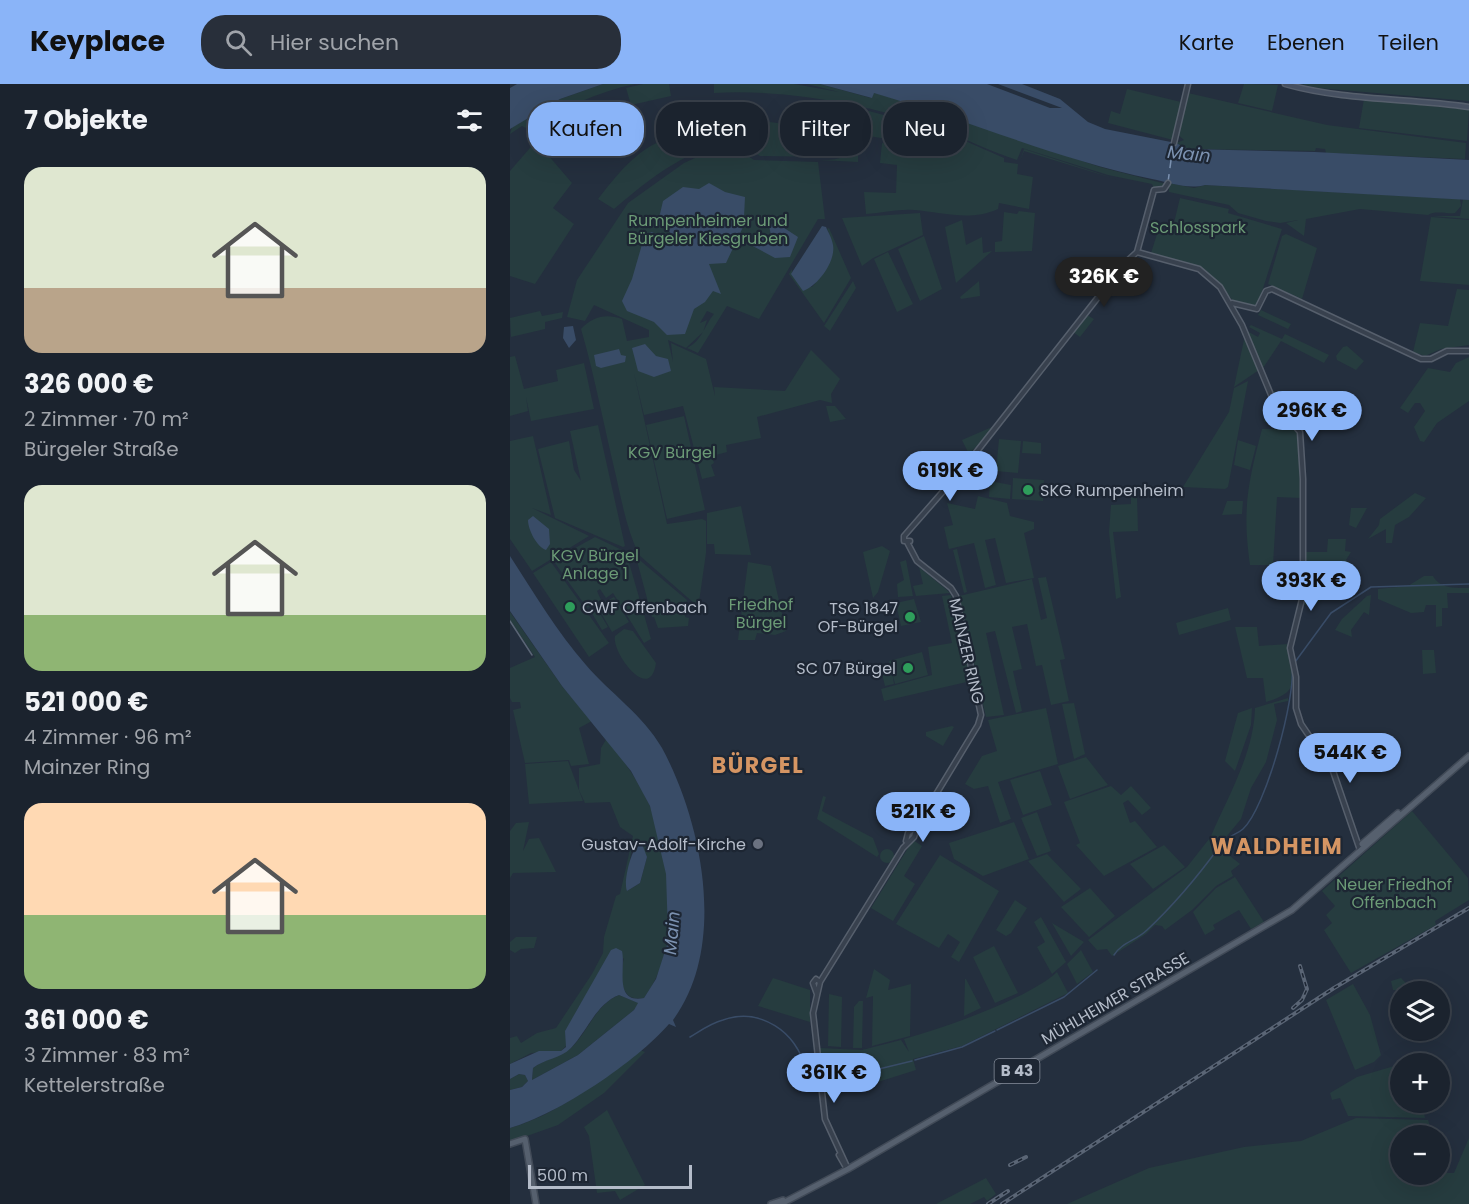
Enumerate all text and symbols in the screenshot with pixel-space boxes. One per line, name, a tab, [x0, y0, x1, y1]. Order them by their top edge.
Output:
search box	[201, 15, 621, 69]
text: Keyplace	[30, 22, 165, 61]
icon: search	[222, 26, 255, 59]
text: Hier suchen	[270, 27, 399, 58]
text: Karte	[1179, 28, 1234, 57]
text: Ebenen	[1267, 28, 1345, 57]
text: Teilen	[1378, 28, 1439, 57]
text: 7 Objekte	[24, 102, 148, 138]
chip: Kaufen	[528, 102, 644, 156]
chip: Mieten	[656, 102, 768, 156]
chip: Filter	[780, 102, 871, 156]
chip: Neu	[883, 102, 967, 156]
icon: filters	[453, 104, 486, 137]
water label: Main	[1166, 139, 1212, 168]
icon: home	[201, 206, 309, 314]
park label: Rumpenheimer und Bürgeler Kiesgruben	[628, 209, 788, 250]
park label: Schlosspark	[1150, 216, 1247, 239]
pin: 326K €	[1055, 257, 1153, 308]
text: 326K €	[1069, 262, 1139, 290]
text: 326 000 €	[24, 366, 154, 402]
pin: 296K €	[1263, 391, 1361, 442]
text: 296K €	[1277, 396, 1347, 424]
text: 2 Zimmer · 70 m²	[24, 405, 189, 433]
text: Bürgeler Straße	[24, 435, 179, 463]
park label: KGV Bürgel	[628, 441, 716, 464]
pin: 619K €	[901, 451, 999, 502]
text: 619K €	[917, 456, 983, 484]
place label: SKG Rumpenheim	[1040, 479, 1184, 502]
marker: SKG Rumpenheim	[1021, 483, 1035, 497]
icon: home	[201, 524, 309, 632]
park label: KGV Bürgel Anlage 1	[551, 544, 639, 585]
pin: 393K €	[1262, 561, 1360, 612]
text: 393K €	[1276, 566, 1346, 594]
park label: Friedhof Bürgel	[729, 593, 793, 634]
place label: CWF Offenbach	[582, 596, 707, 619]
street label: MAINZER RING	[943, 596, 990, 706]
place label: TSG 1847 OF-Bürgel	[818, 597, 898, 638]
marker: CWF Offenbach	[563, 600, 577, 614]
marker: TSG 1847 OF-Bürgel	[903, 610, 917, 624]
place label: SC 07 Bürgel	[796, 657, 896, 680]
marker: SC 07 Bürgel	[901, 661, 915, 675]
text: 521 000 €	[24, 684, 148, 720]
text: 4 Zimmer · 96 m²	[24, 723, 191, 751]
pin: 544K €	[1301, 733, 1399, 784]
text: 544K €	[1313, 738, 1387, 766]
district label: BÜRGEL	[712, 750, 804, 781]
text: Mainzer Ring	[24, 753, 150, 781]
pin: 521K €	[874, 792, 972, 843]
text: 521K €	[890, 797, 956, 825]
district label: WALDHEIM	[1211, 831, 1343, 862]
place label: Gustav-Adolf-Kirche	[581, 833, 746, 856]
marker: Gustav-Adolf-Kirche	[751, 837, 765, 851]
icon: home	[201, 842, 309, 950]
park label: Neuer Friedhof Offenbach	[1336, 873, 1452, 914]
water label: Main	[657, 910, 686, 956]
street label: MÜHLHEIMER STRASSE	[1037, 947, 1193, 1050]
map controls	[1390, 981, 1450, 1185]
button: layers	[1390, 981, 1450, 1041]
text: 361 000 €	[24, 1002, 149, 1038]
text: 3 Zimmer · 83 m²	[24, 1041, 190, 1069]
pin: 361K €	[785, 1053, 883, 1104]
button: +	[1390, 1053, 1450, 1113]
text: 361K €	[801, 1058, 867, 1086]
road number: B 43	[994, 1059, 1040, 1083]
text: Kettelerstraße	[24, 1071, 165, 1099]
button: −	[1390, 1125, 1450, 1185]
scale bar	[528, 1162, 692, 1190]
text: 500 m	[537, 1164, 588, 1187]

